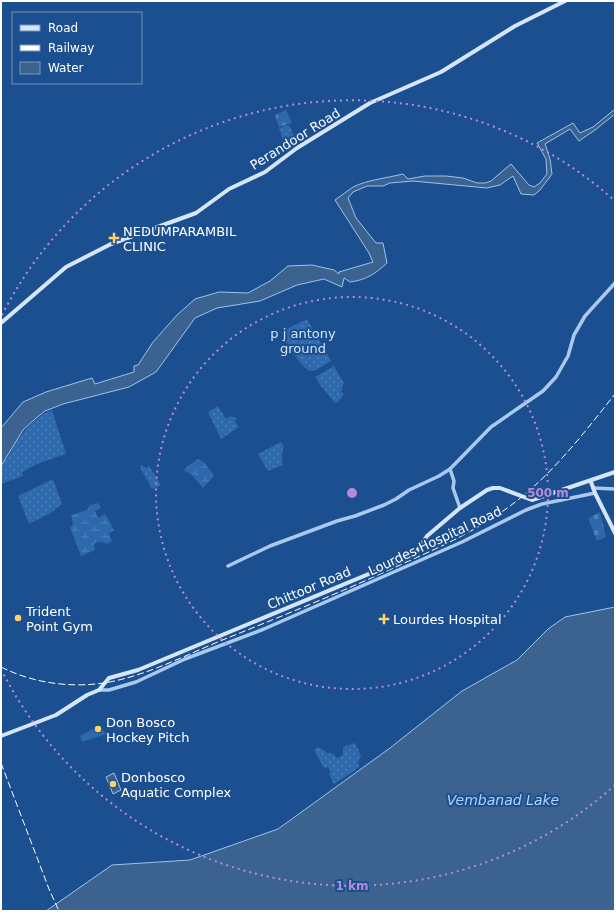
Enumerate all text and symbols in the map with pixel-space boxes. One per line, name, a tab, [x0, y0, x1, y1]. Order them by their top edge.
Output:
legend	[12, 12, 142, 84]
text: Road	[48, 21, 78, 35]
text: Railway	[48, 41, 94, 55]
text: Water	[48, 61, 84, 75]
street label: Perandoor Road	[247, 105, 343, 173]
place label: NEDUMPARAMBIL CLINIC	[123, 224, 237, 254]
marker: NEDUMPARAMBIL CLINIC	[108, 232, 120, 244]
park label: p j antony ground	[270, 326, 336, 356]
centre of rings	[345, 486, 359, 500]
text: 500 m	[527, 486, 569, 500]
street label: Lourdes Hospital Road	[366, 504, 504, 578]
street label: Chittoor Road	[265, 564, 353, 612]
place label: Trident Point Gym	[25, 604, 93, 634]
place label: Lourdes Hospital	[393, 612, 502, 627]
marker: Trident Point Gym	[13, 613, 23, 623]
marker: Lourdes Hospital	[378, 613, 390, 625]
place label: Don Bosco Hockey Pitch	[106, 715, 189, 745]
marker: Don Bosco Hockey Pitch	[93, 724, 103, 734]
place label: Donbosco Aquatic Complex	[121, 770, 231, 800]
marker: Donbosco Aquatic Complex	[108, 779, 118, 789]
water label: Vembanad Lake	[447, 792, 559, 808]
text: 1 km	[335, 879, 369, 893]

